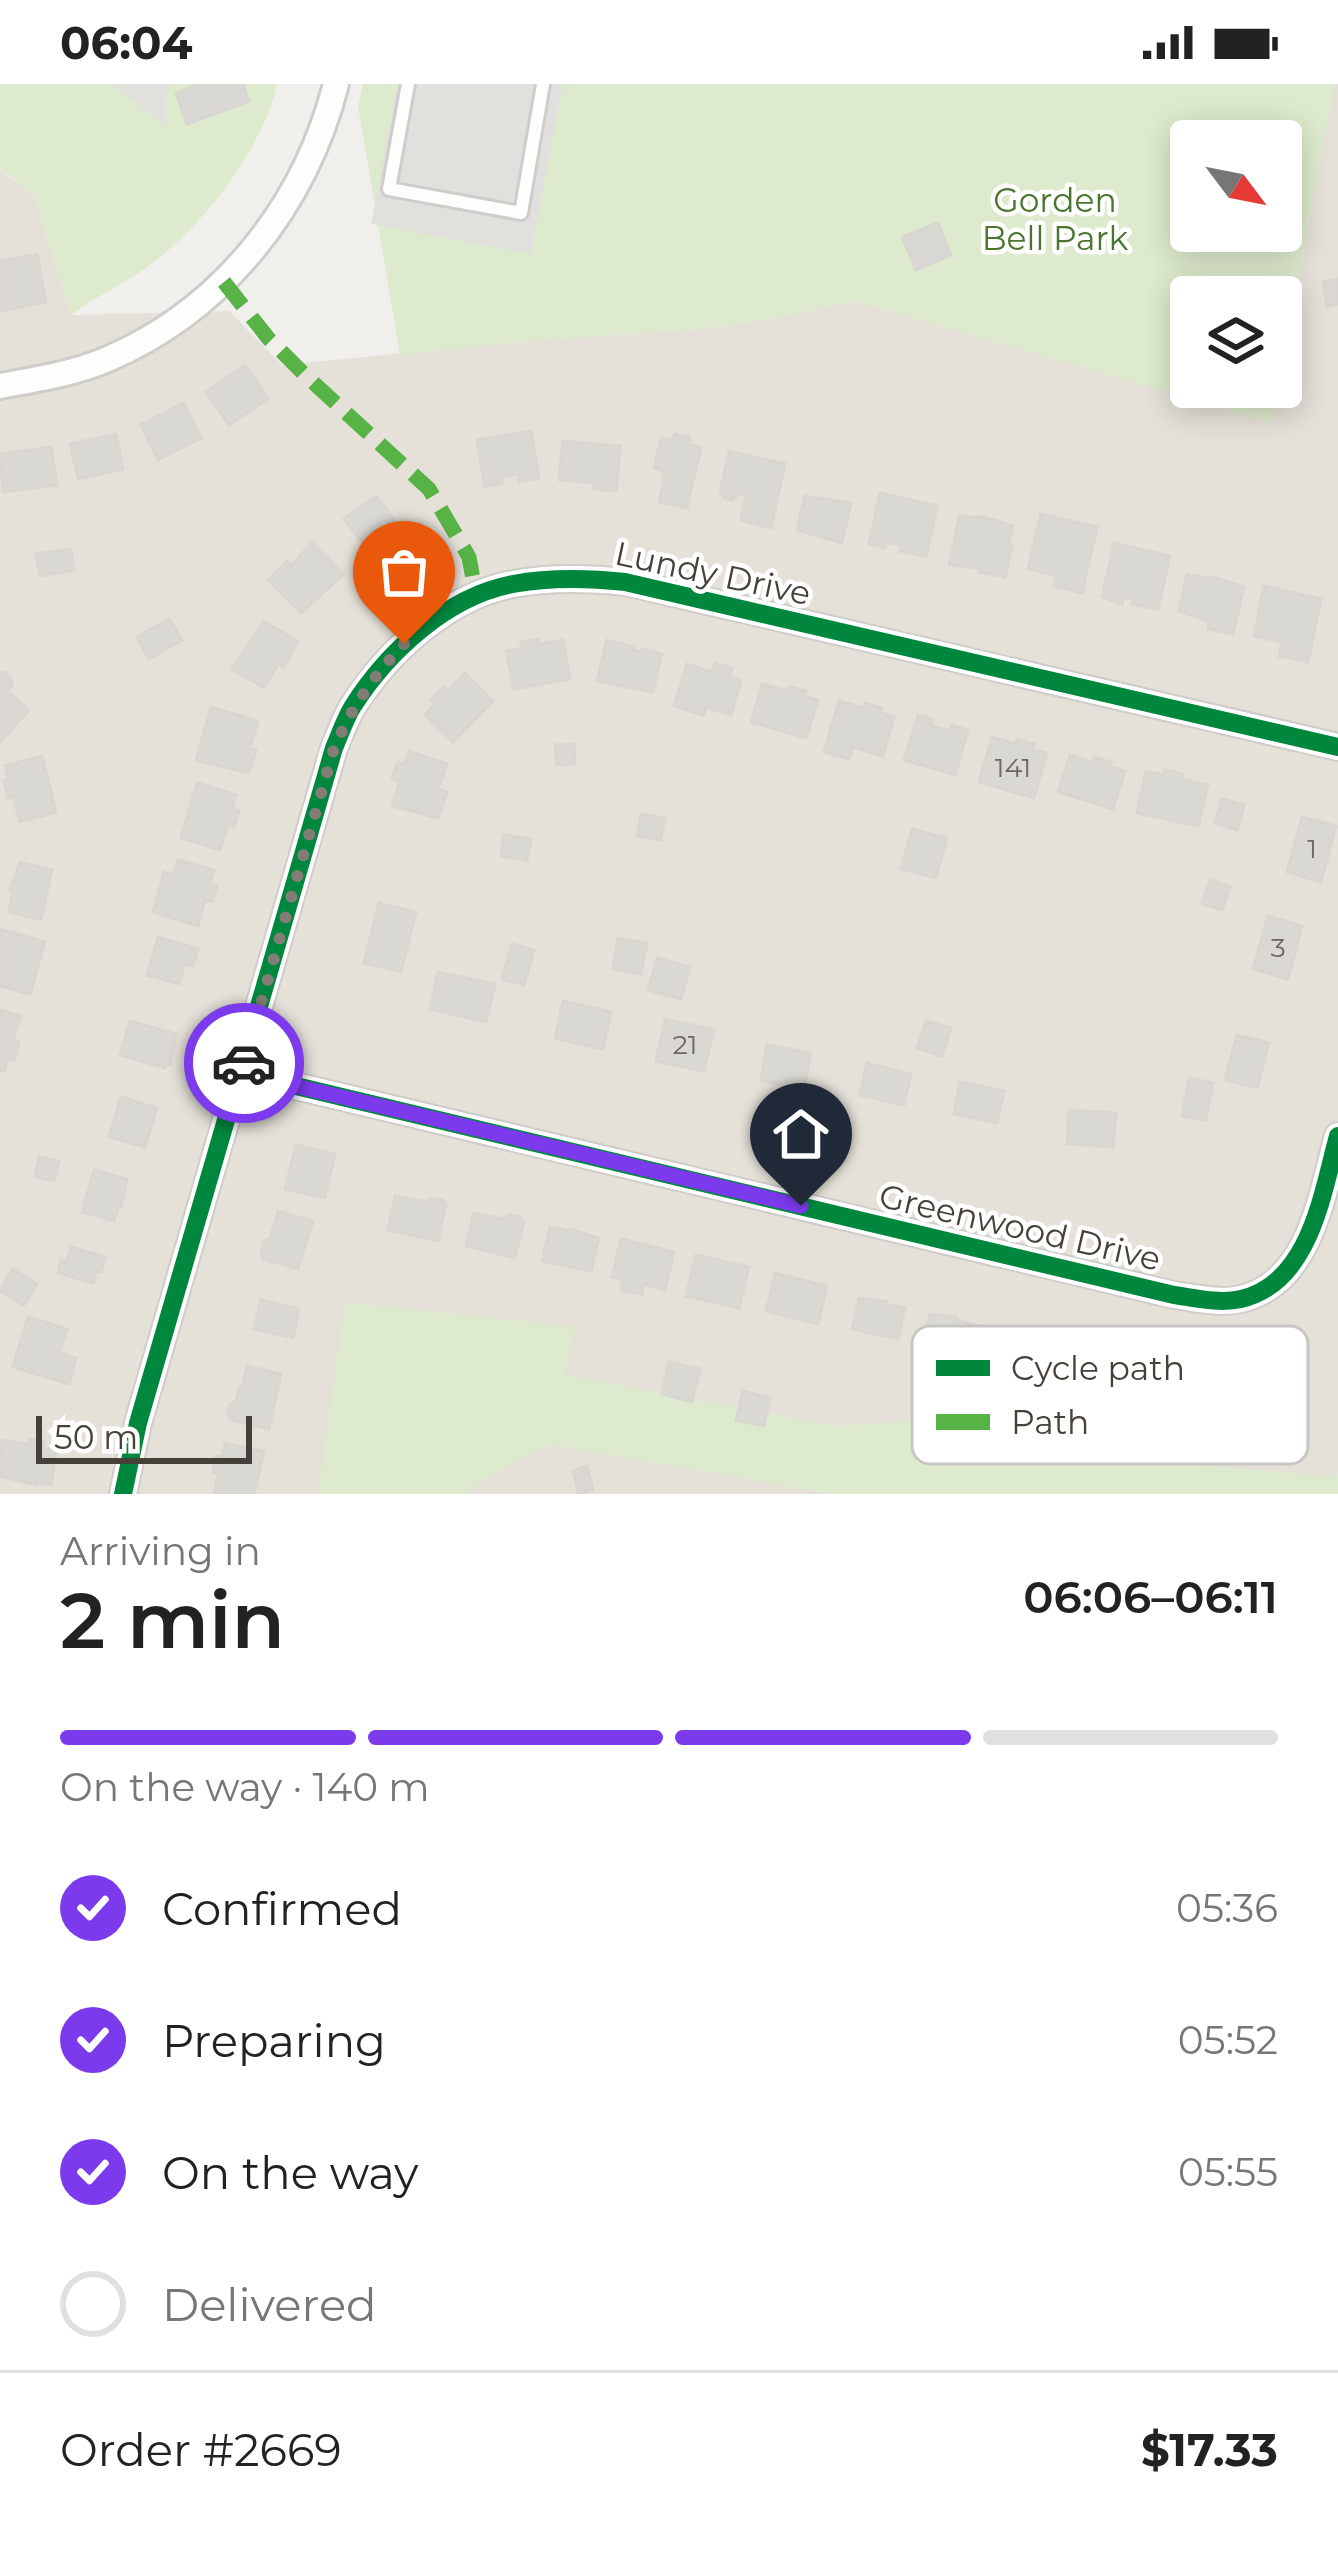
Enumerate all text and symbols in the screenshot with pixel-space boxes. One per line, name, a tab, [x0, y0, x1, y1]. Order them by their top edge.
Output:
text: 06:04	[60, 15, 193, 70]
north arrow	[1170, 120, 1302, 252]
map controls	[1170, 120, 1302, 408]
park label: Gorden Bell Park	[982, 180, 1129, 258]
button: layers	[1170, 276, 1302, 408]
pin	[353, 521, 455, 644]
street label: Lundy Drive	[612, 533, 814, 613]
icon: bag	[371, 539, 437, 605]
house number: 141	[995, 751, 1031, 784]
house number: 1	[1307, 832, 1317, 865]
house number: 3	[1270, 931, 1286, 964]
courier	[184, 1003, 304, 1123]
house number: 21	[672, 1028, 698, 1061]
icon: car	[211, 1030, 277, 1096]
pin	[750, 1083, 852, 1206]
icon: home	[768, 1101, 834, 1167]
street label: Greenwood Drive	[875, 1175, 1165, 1279]
legend	[912, 1326, 1308, 1464]
text: Cycle path	[1011, 1348, 1185, 1388]
text: Path	[1011, 1402, 1089, 1442]
scale bar	[36, 1410, 252, 1463]
text: 50 m	[54, 1417, 138, 1457]
text: Arriving in	[60, 1527, 261, 1575]
text: 06:06–06:11	[1023, 1569, 1278, 1624]
text: 2 min	[60, 1572, 285, 1668]
text: On the way · 140 m	[60, 1763, 430, 1811]
icon: check	[60, 1875, 126, 1941]
text: Confirmed	[162, 1881, 402, 1936]
text: 05:36	[1176, 1884, 1278, 1932]
icon: check	[60, 2007, 126, 2073]
text: Preparing	[162, 2013, 386, 2068]
text: 05:52	[1178, 2016, 1278, 2064]
icon: check	[60, 2139, 126, 2205]
text: On the way	[162, 2145, 418, 2200]
text: 05:55	[1178, 2148, 1278, 2196]
text: Delivered	[162, 2277, 377, 2332]
text: Order #2669	[60, 2422, 342, 2477]
text: $17.33	[1141, 2422, 1278, 2477]

